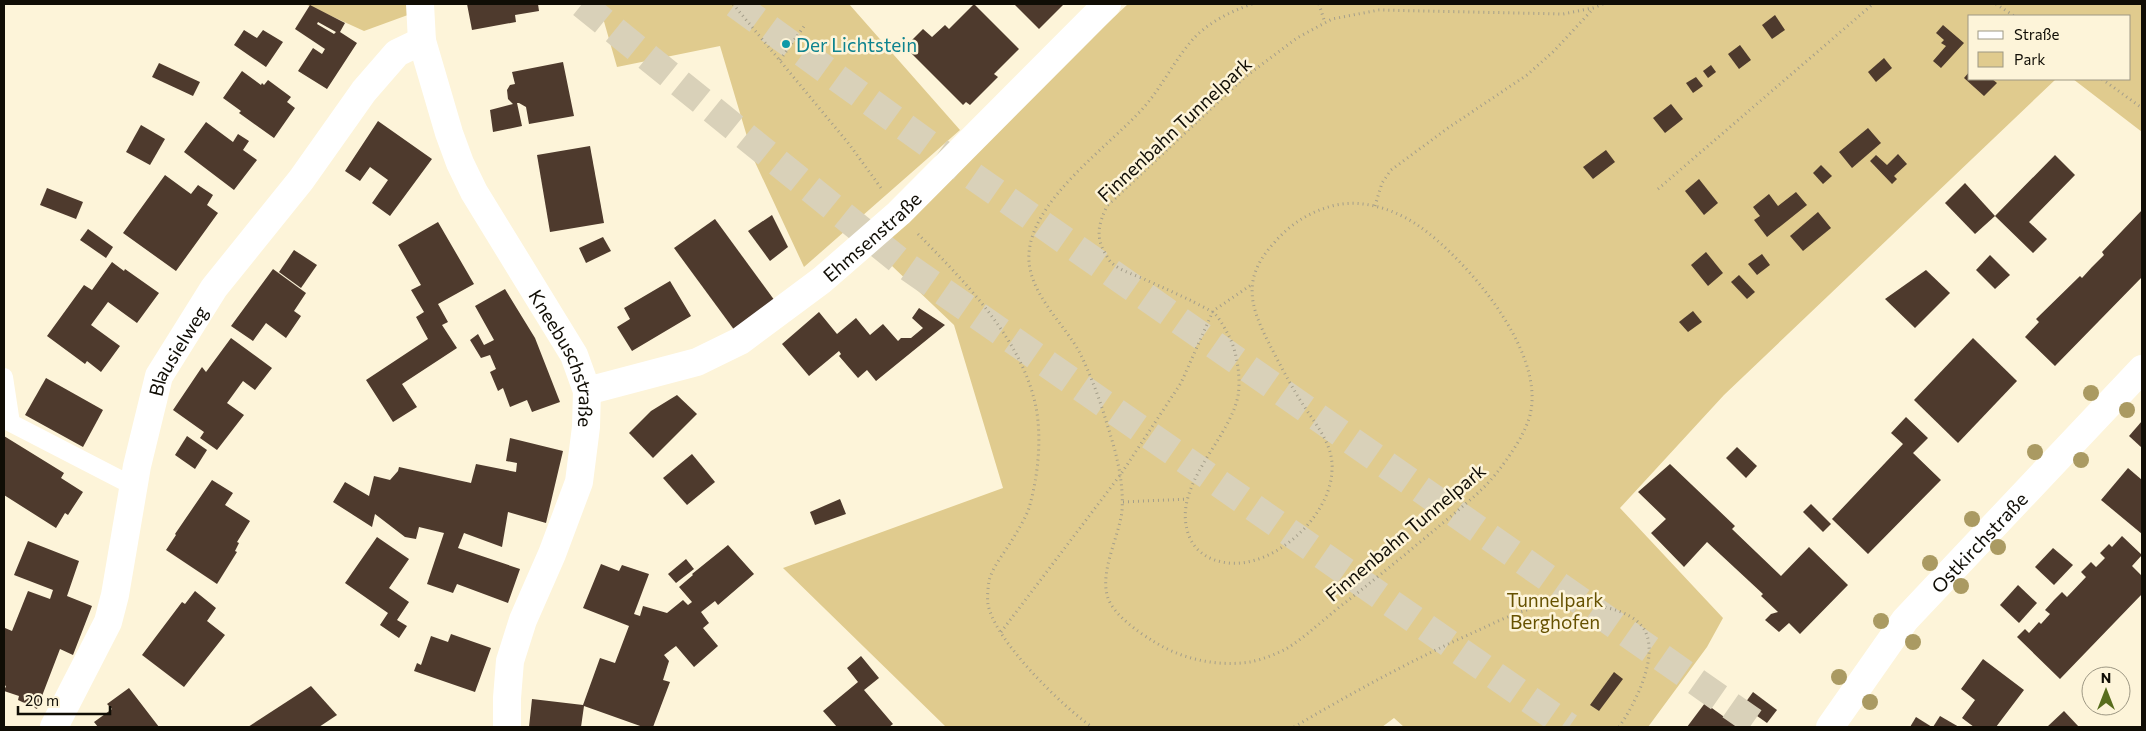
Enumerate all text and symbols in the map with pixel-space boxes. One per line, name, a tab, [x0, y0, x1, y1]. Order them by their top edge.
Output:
legend	[1968, 15, 2131, 80]
text: Straße	[2014, 25, 2060, 43]
place label: Der Lichtstein	[796, 33, 917, 56]
marker: Der Lichtstein	[780, 38, 792, 50]
text: Park	[2014, 50, 2045, 68]
street label: Finnenbahn Tunnelpark	[1092, 52, 1256, 206]
street label: Ehmsenstraße	[818, 187, 925, 286]
street label: Kneebuschstraße	[525, 285, 599, 428]
street label: Blausielweg	[143, 301, 212, 398]
street label: Finnenbahn Tunnelpark	[1320, 458, 1490, 606]
street label: Ostkirchstraße	[1926, 487, 2032, 597]
park label: Tunnelpark Berghofen	[1507, 588, 1603, 633]
north arrow	[2081, 666, 2131, 716]
text: N	[2101, 669, 2111, 686]
scale bar	[18, 684, 110, 716]
text: 20 m	[25, 691, 59, 709]

